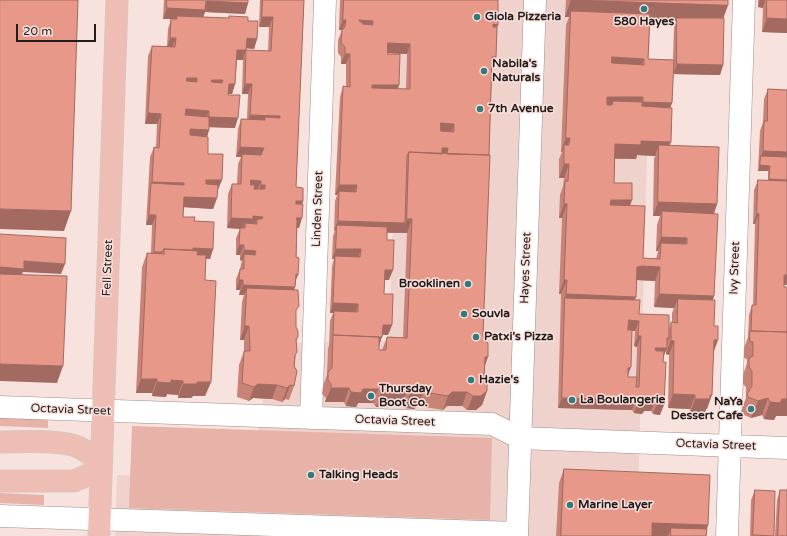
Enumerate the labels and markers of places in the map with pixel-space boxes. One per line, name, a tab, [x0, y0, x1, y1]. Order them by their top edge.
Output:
marker: 580 Hayes	[639, 4, 649, 14]
place label: Giola Pizzeria	[485, 10, 561, 24]
marker: Giola Pizzeria	[472, 12, 482, 22]
place label: 580 Hayes	[614, 15, 674, 29]
place label: Nabila's Naturals	[492, 57, 540, 85]
marker: Nabila's Naturals	[479, 66, 489, 76]
place label: 7th Avenue	[488, 102, 553, 116]
marker: 7th Avenue	[475, 104, 485, 114]
place label: Brooklinen	[399, 277, 460, 291]
marker: Brooklinen	[463, 279, 473, 289]
place label: Souvla	[472, 307, 510, 321]
marker: Souvla	[459, 309, 469, 319]
place label: Patxi's Pizza	[484, 330, 554, 344]
marker: Patxi's Pizza	[471, 332, 481, 342]
place label: Hazie's	[479, 373, 519, 387]
marker: Hazie's	[466, 375, 476, 385]
place label: Thursday Boot Co.	[379, 382, 432, 410]
marker: Thursday Boot Co.	[366, 391, 376, 401]
place label: La Boulangerie	[580, 393, 665, 407]
marker: La Boulangerie	[567, 395, 577, 405]
place label: NaYa Dessert Cafe	[671, 395, 743, 423]
marker: NaYa Dessert Cafe	[746, 404, 756, 414]
place label: Talking Heads	[319, 468, 398, 482]
marker: Talking Heads	[306, 470, 316, 480]
place label: Marine Layer	[578, 498, 652, 512]
marker: Marine Layer	[565, 500, 575, 510]

